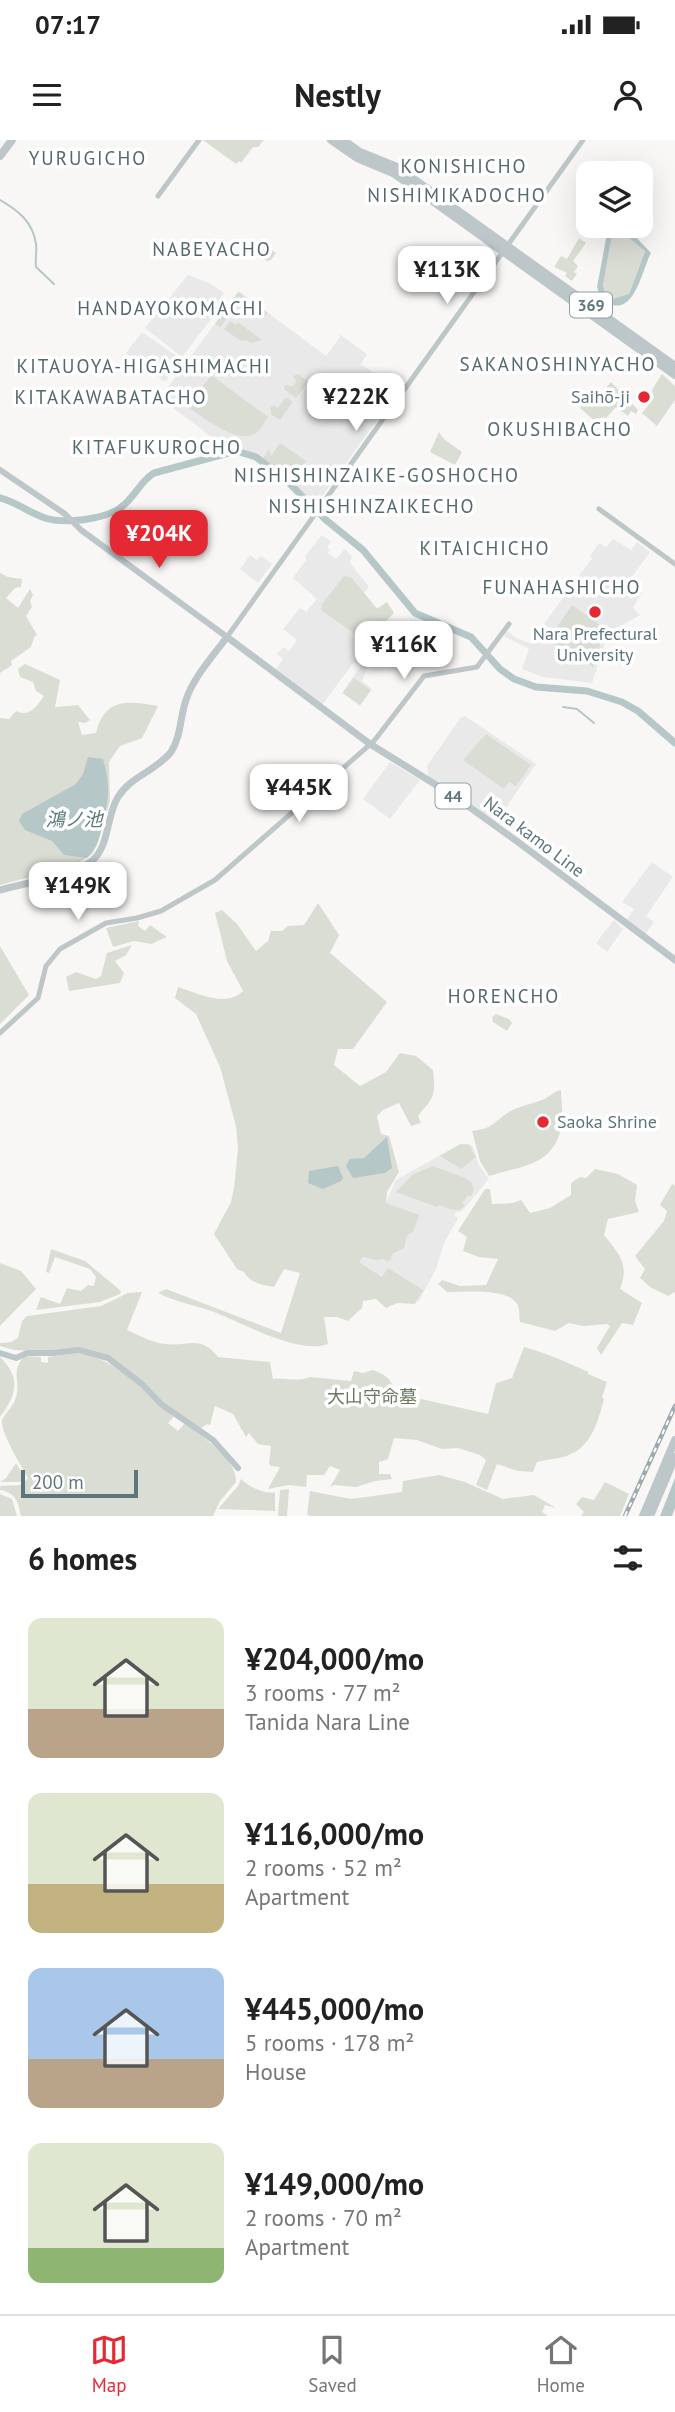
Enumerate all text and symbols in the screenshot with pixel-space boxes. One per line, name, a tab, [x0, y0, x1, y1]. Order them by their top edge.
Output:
text: 07:17	[35, 8, 101, 41]
text: Nestly	[294, 74, 381, 116]
icon: menu	[28, 76, 66, 114]
icon: person	[609, 76, 647, 114]
district label: YURUGICHO	[29, 146, 147, 170]
district label: KONISHICHO	[401, 154, 527, 178]
map controls	[576, 161, 653, 238]
button: layers	[576, 161, 653, 238]
district label: NISHIMIKADOCHO	[367, 183, 547, 207]
district label: NABEYACHO	[152, 237, 272, 261]
pin: ¥113K	[398, 246, 496, 306]
text: ¥113K	[414, 254, 480, 283]
road number: 369	[570, 293, 612, 318]
district label: HANDAYOKOMACHI	[77, 296, 265, 320]
district label: SAKANOSHINYACHO	[460, 352, 656, 376]
district label: KITAUOYA-HIGASHIMACHI	[17, 354, 271, 378]
pin: ¥222K	[307, 373, 405, 433]
text: ¥222K	[323, 381, 389, 410]
district label: KITAKAWABATACHO	[15, 385, 207, 409]
place label: Saihō-ji	[571, 385, 630, 408]
marker: Saihō-ji	[636, 389, 652, 405]
district label: OKUSHIBACHO	[487, 417, 633, 441]
district label: KITAFUKUROCHO	[72, 435, 242, 459]
district label: NISHISHINZAIKE-GOSHOCHO	[234, 463, 520, 487]
district label: NISHISHINZAIKECHO	[269, 494, 475, 518]
pin: ¥204K	[110, 510, 208, 570]
text: ¥204K	[126, 518, 192, 547]
district label: KITAICHICHO	[420, 536, 550, 560]
district label: FUNAHASHICHO	[483, 575, 642, 599]
marker: Nara Prefectural University	[587, 604, 603, 620]
pin: ¥116K	[355, 622, 453, 681]
place label: Nara Prefectural University	[533, 622, 658, 666]
text: ¥116K	[371, 629, 437, 658]
pin: ¥445K	[250, 764, 348, 824]
text: ¥445K	[266, 772, 332, 801]
road number: 44	[435, 783, 470, 808]
street label: Nara kamo Line	[479, 791, 589, 882]
water label: 鴻ノ池	[45, 807, 104, 831]
pin: ¥149K	[29, 862, 127, 922]
text: ¥149K	[45, 870, 111, 899]
district label: HORENCHO	[448, 984, 560, 1008]
place label: Saoka Shrine	[557, 1110, 657, 1133]
marker: Saoka Shrine	[535, 1114, 551, 1130]
park label: 大山守命墓	[327, 1385, 417, 1408]
scale bar	[21, 1467, 138, 1499]
text: 200 m	[32, 1470, 84, 1494]
text: 6 homes	[28, 1539, 137, 1578]
icon: filters	[609, 1539, 647, 1577]
text: ¥204,000/mo	[245, 1639, 424, 1678]
icon: home	[84, 1646, 168, 1730]
text: 3 rooms · 77 m²	[245, 1678, 401, 1707]
text: Tanida Nara Line	[245, 1707, 410, 1736]
text: ¥116,000/mo	[245, 1814, 424, 1853]
icon: home	[84, 1821, 168, 1905]
text: 2 rooms · 52 m²	[245, 1853, 402, 1882]
text: Apartment	[245, 1882, 349, 1911]
text: ¥445,000/mo	[245, 1989, 424, 2028]
icon: home	[84, 1996, 168, 2080]
text: 5 rooms · 178 m²	[245, 2028, 414, 2057]
text: House	[245, 2057, 307, 2086]
text: ¥149,000/mo	[245, 2164, 424, 2203]
icon: home	[84, 2171, 168, 2255]
text: 2 rooms · 70 m²	[245, 2203, 402, 2232]
text: Apartment	[245, 2232, 349, 2261]
tab: Map	[90, 2331, 128, 2397]
tab: Saved	[308, 2331, 357, 2397]
tab: Home	[537, 2331, 585, 2397]

